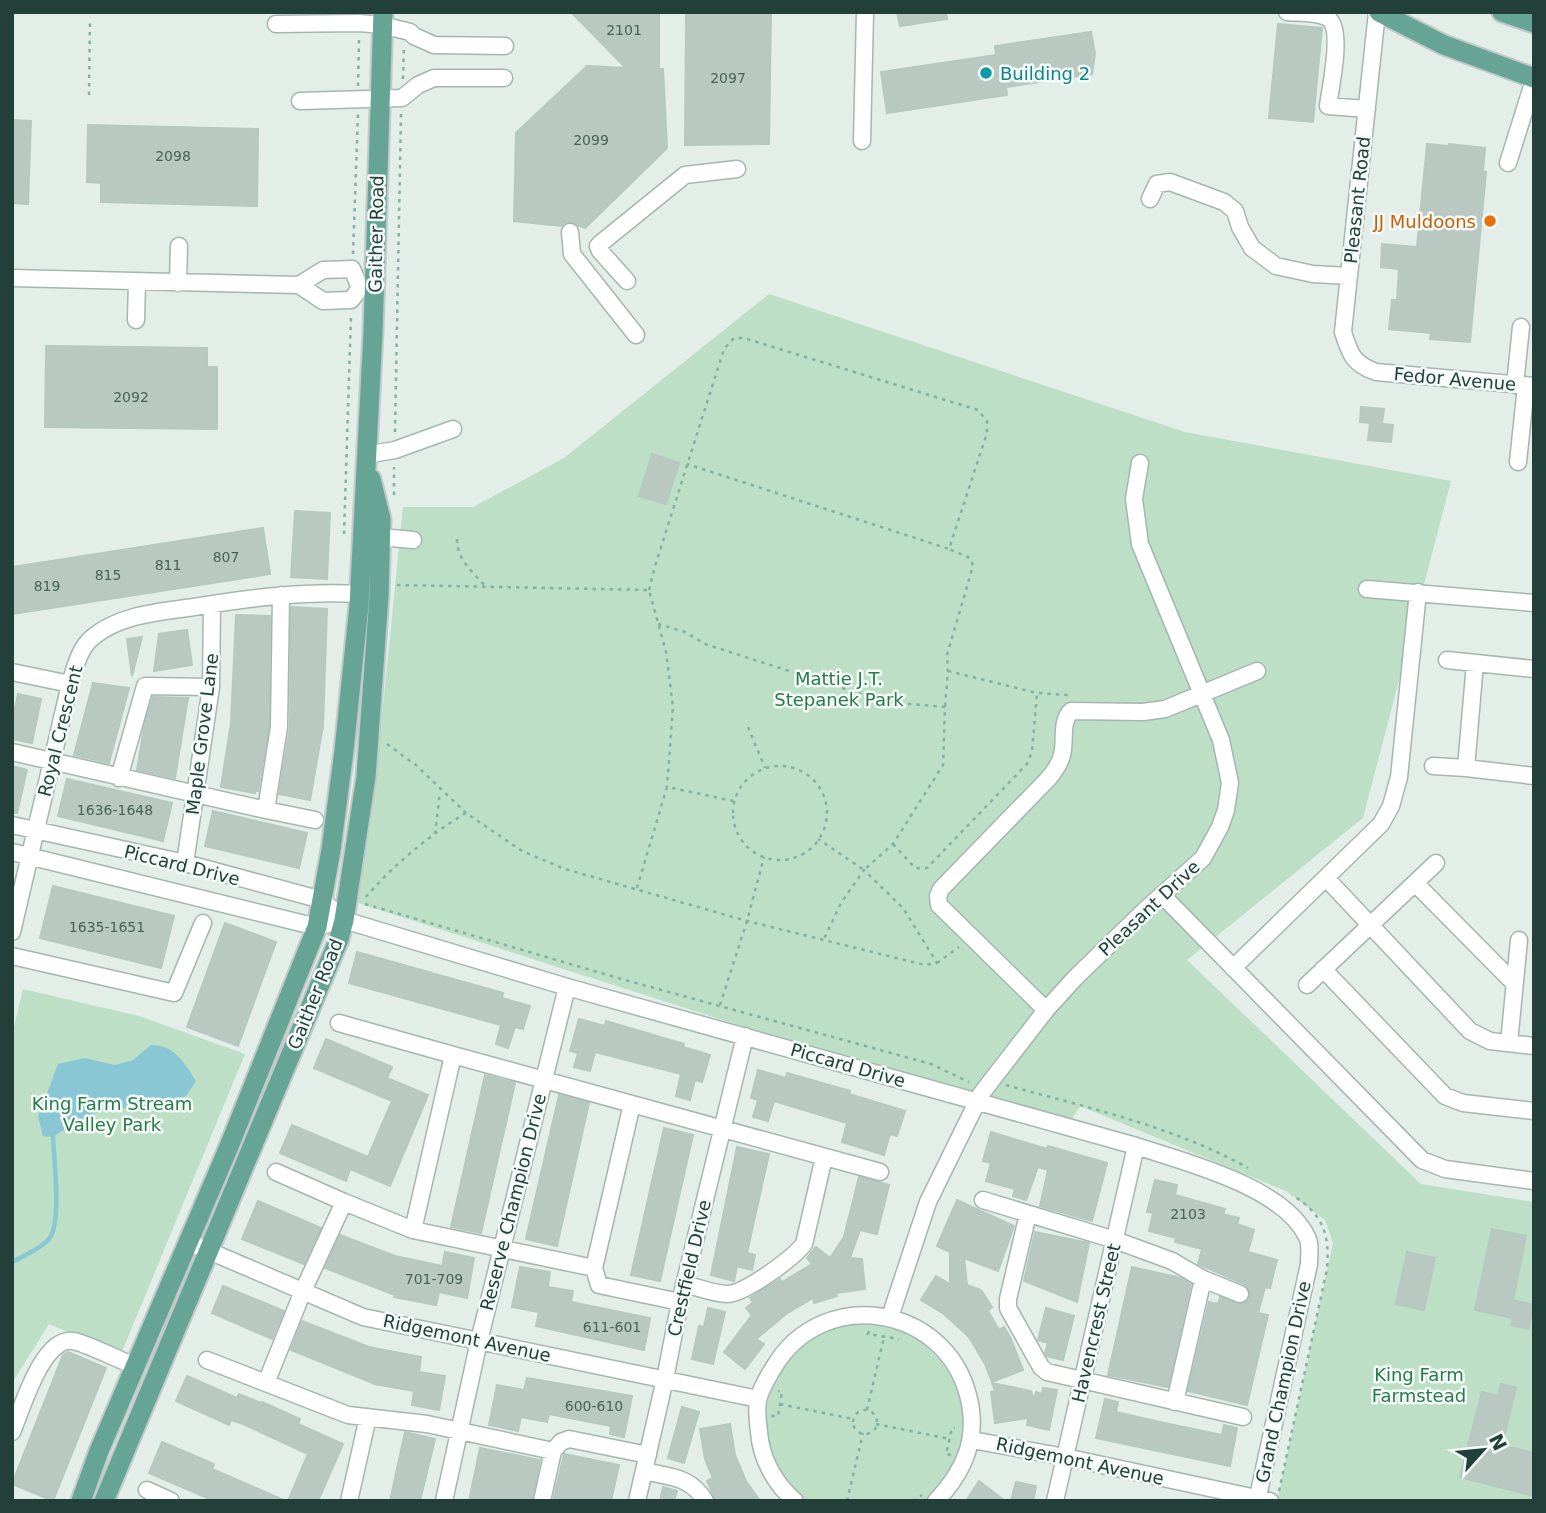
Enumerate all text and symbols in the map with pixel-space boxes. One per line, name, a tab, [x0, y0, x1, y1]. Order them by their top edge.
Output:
house number: 2101	[606, 22, 642, 38]
place label: Building 2	[1000, 63, 1090, 84]
marker: Building 2	[978, 65, 994, 81]
house number: 2097	[710, 70, 746, 86]
house number: 2099	[573, 132, 609, 148]
street label: Pleasant Road	[1340, 135, 1374, 265]
house number: 2098	[155, 148, 191, 164]
street label: Gaither Road	[364, 175, 388, 293]
place label: JJ Muldoons	[1372, 211, 1476, 232]
marker: JJ Muldoons	[1482, 213, 1498, 229]
street label: Fedor Avenue	[1393, 363, 1517, 395]
house number: 2092	[113, 389, 149, 405]
house number: 807	[213, 549, 239, 565]
house number: 811	[155, 557, 181, 573]
house number: 815	[95, 567, 121, 583]
house number: 819	[34, 578, 60, 594]
street label: Maple Grove Lane	[182, 652, 222, 816]
street label: Royal Crescent	[34, 663, 86, 799]
park label: Mattie J.T. Stepanek Park	[774, 668, 904, 710]
house number: 1636-1648	[77, 802, 153, 818]
street label: Piccard Drive	[122, 840, 242, 890]
street label: Pleasant Drive	[1094, 856, 1204, 960]
house number: 1635-1651	[69, 919, 145, 935]
street label: Gaither Road	[283, 935, 347, 1053]
street label: Piccard Drive	[788, 1039, 908, 1091]
street label: Reserve Champion Drive	[476, 1091, 550, 1313]
park label: King Farm Stream Valley Park	[32, 1093, 192, 1135]
street label: Crestfield Drive	[663, 1198, 715, 1338]
house number: 2103	[1170, 1206, 1206, 1222]
street label: Havencrest Street	[1067, 1241, 1125, 1405]
house number: 701-709	[405, 1271, 463, 1287]
street label: Grand Champion Drive	[1251, 1279, 1315, 1485]
street label: Ridgemont Avenue	[381, 1310, 553, 1366]
house number: 611-601	[583, 1319, 641, 1335]
park label: King Farm Farmstead	[1372, 1364, 1466, 1406]
house number: 600-610	[565, 1398, 623, 1414]
north arrow	[1448, 1415, 1518, 1485]
text: N	[1485, 1430, 1512, 1454]
street label: Ridgemont Avenue	[994, 1433, 1166, 1489]

